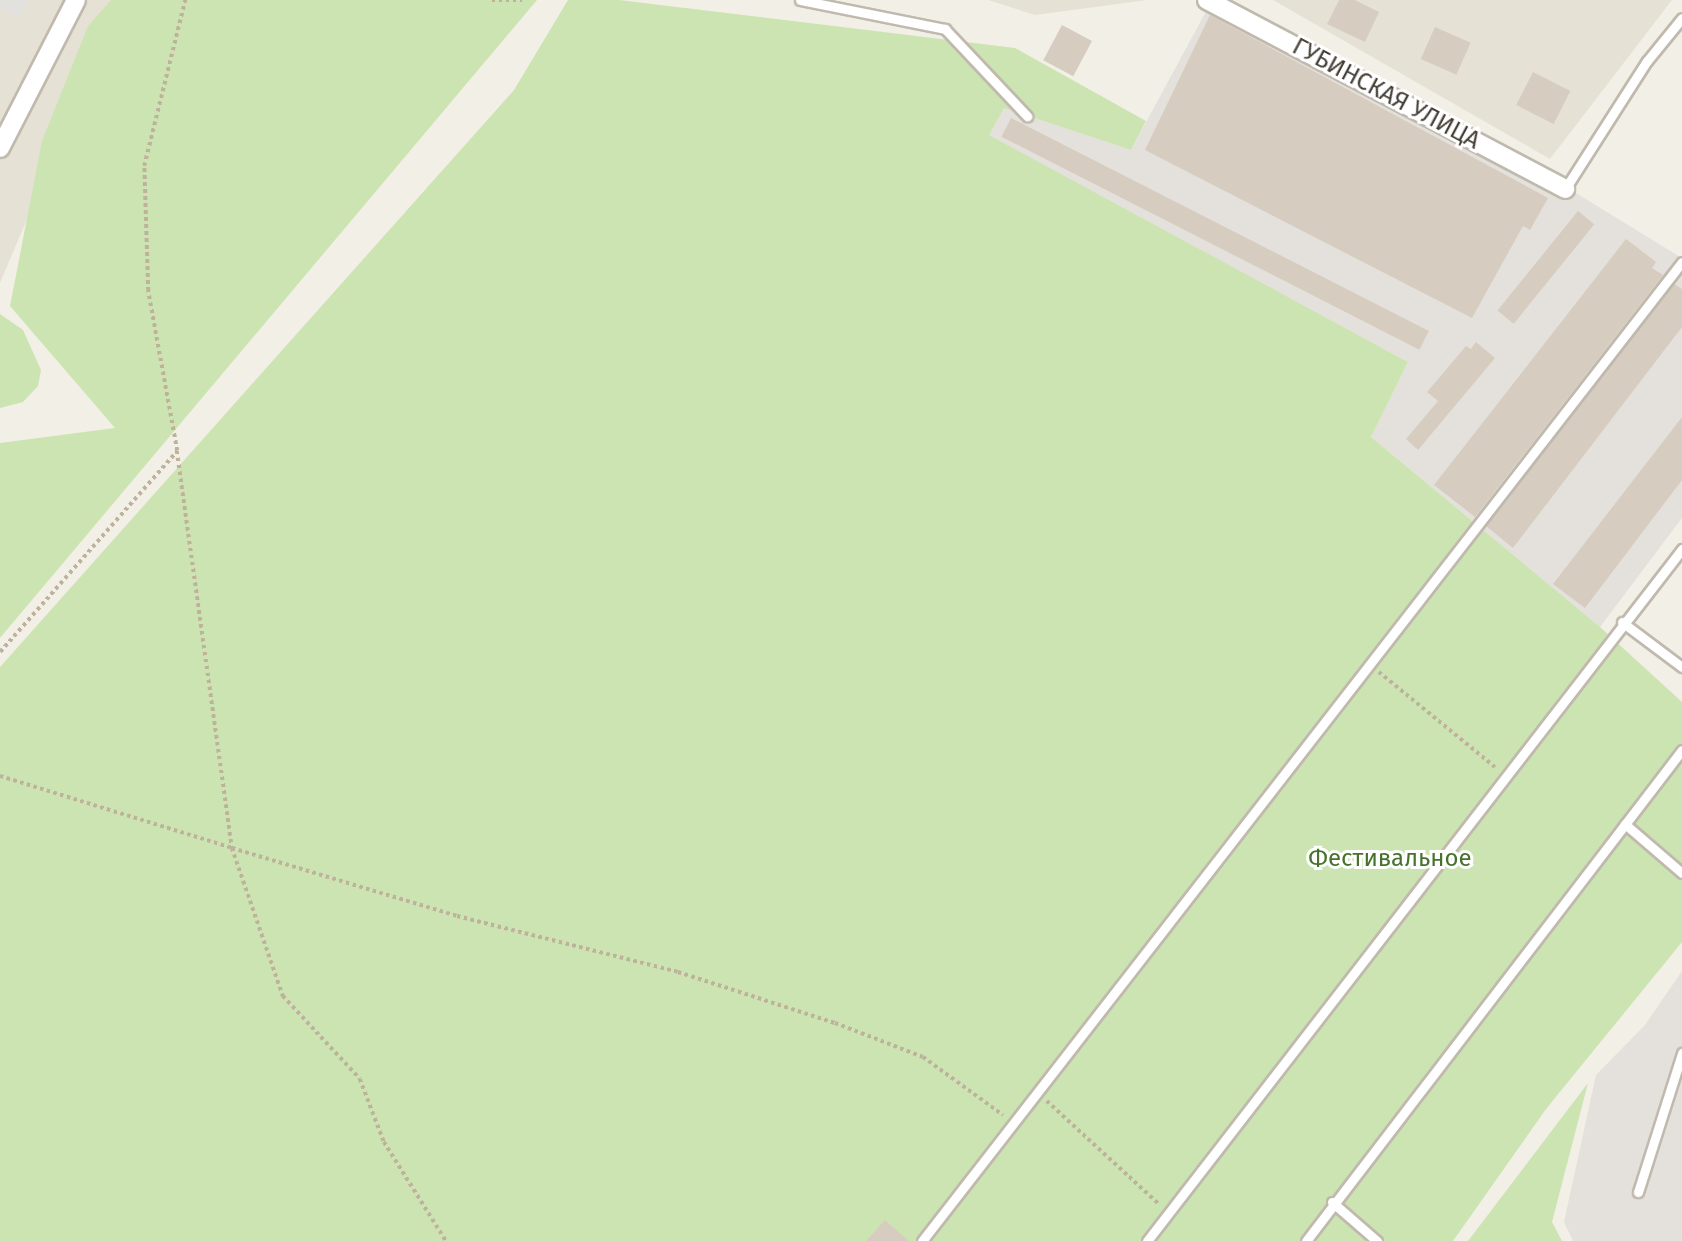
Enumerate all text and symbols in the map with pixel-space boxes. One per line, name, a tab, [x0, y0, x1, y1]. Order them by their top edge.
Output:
street label: ГУБИНСКАЯ УЛИЦА	[1287, 32, 1485, 156]
park label: Фестивальное	[1308, 845, 1472, 873]

